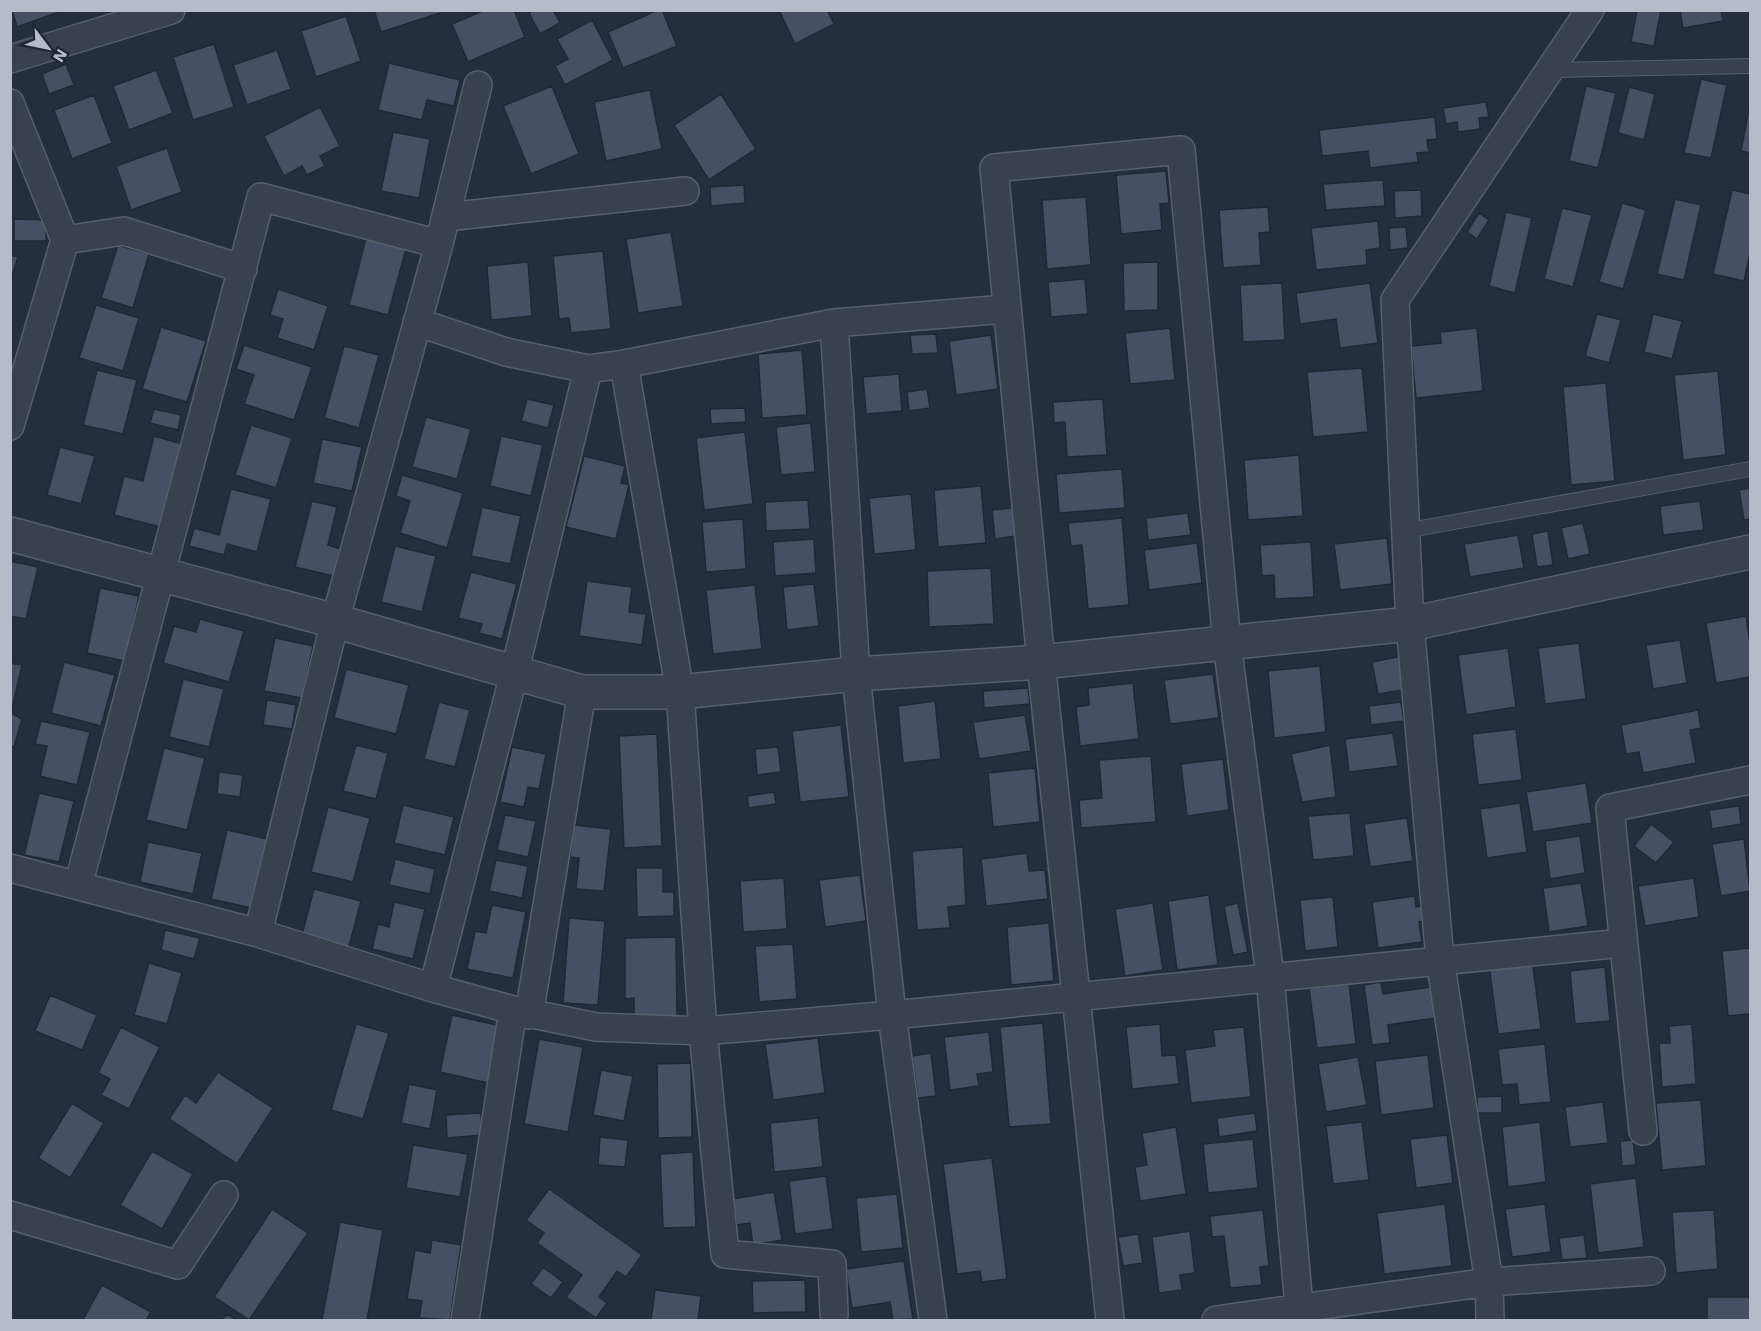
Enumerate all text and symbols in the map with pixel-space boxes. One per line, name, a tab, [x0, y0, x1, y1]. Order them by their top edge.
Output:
north arrow	[18, 18, 78, 78]
text: N	[49, 46, 71, 66]

